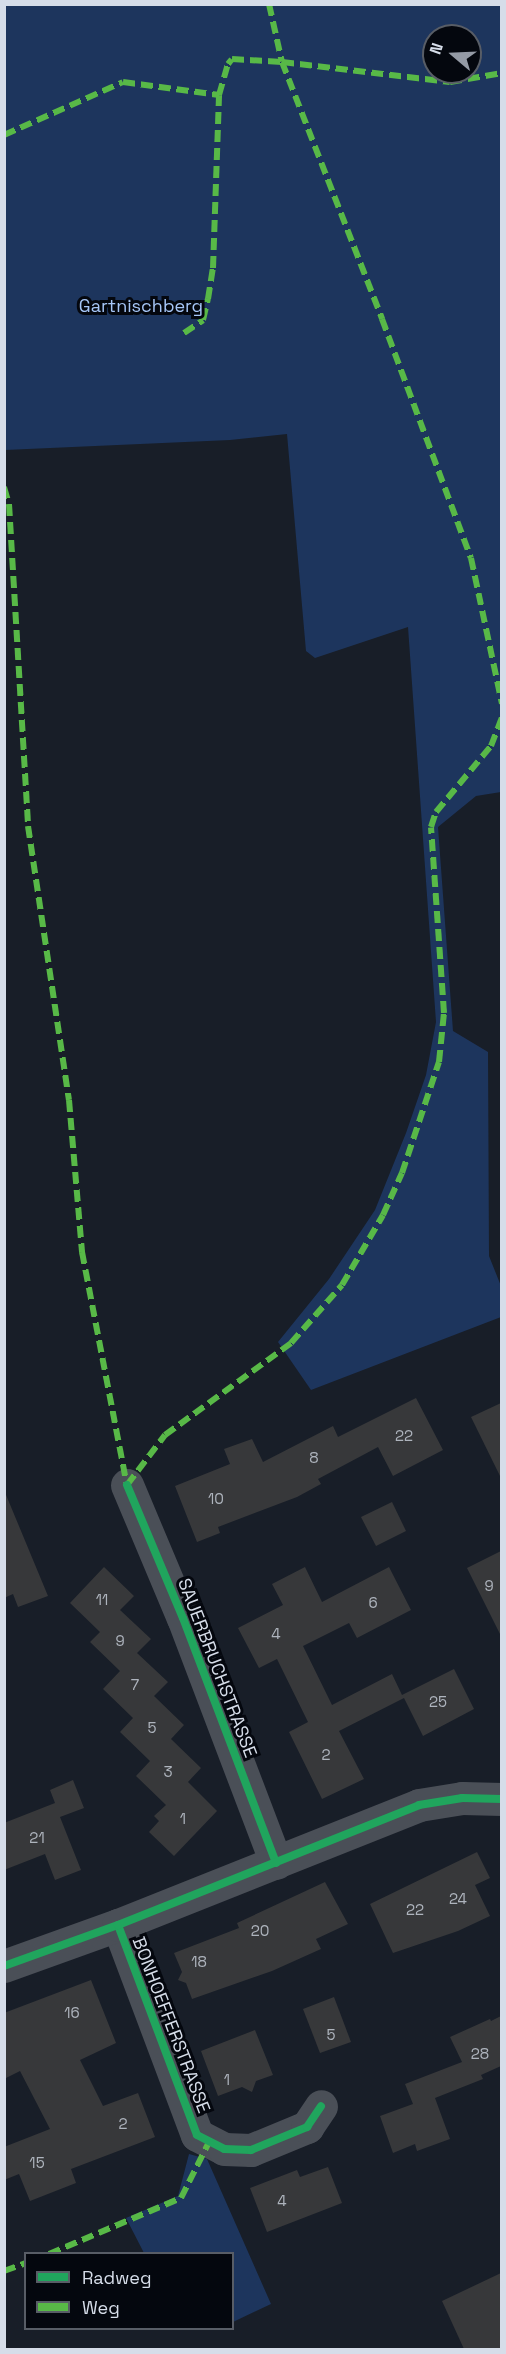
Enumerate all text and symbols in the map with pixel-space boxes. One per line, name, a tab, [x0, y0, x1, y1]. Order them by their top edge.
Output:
north arrow	[422, 24, 482, 84]
text: N	[425, 40, 448, 57]
park label: Gartnischberg	[79, 295, 203, 317]
house number: 22	[395, 1427, 413, 1445]
house number: 8	[309, 1449, 319, 1467]
house number: 10	[208, 1490, 224, 1508]
street label: SAUERBRUCHSTRASSE	[173, 1575, 261, 1761]
house number: 9	[484, 1577, 494, 1595]
house number: 11	[96, 1591, 108, 1609]
house number: 6	[368, 1594, 378, 1612]
house number: 4	[271, 1625, 281, 1643]
house number: 9	[115, 1632, 125, 1650]
house number: 7	[131, 1676, 139, 1694]
house number: 25	[429, 1693, 447, 1711]
house number: 5	[148, 1719, 156, 1737]
house number: 2	[321, 1746, 331, 1764]
house number: 3	[163, 1763, 173, 1781]
house number: 1	[180, 1810, 186, 1828]
house number: 21	[29, 1829, 45, 1847]
house number: 24	[449, 1890, 467, 1908]
house number: 22	[406, 1901, 424, 1919]
house number: 20	[251, 1922, 269, 1940]
street label: BONHOEFFERSTRASSE	[127, 1934, 215, 2116]
house number: 18	[191, 1953, 207, 1971]
house number: 16	[64, 2004, 80, 2022]
house number: 5	[327, 2026, 335, 2044]
house number: 28	[471, 2045, 489, 2063]
house number: 1	[224, 2071, 230, 2089]
house number: 2	[118, 2115, 128, 2133]
house number: 15	[29, 2154, 45, 2172]
house number: 4	[277, 2192, 287, 2210]
legend	[24, 2252, 234, 2330]
text: Radweg	[82, 2266, 152, 2289]
text: Weg	[82, 2296, 120, 2319]

